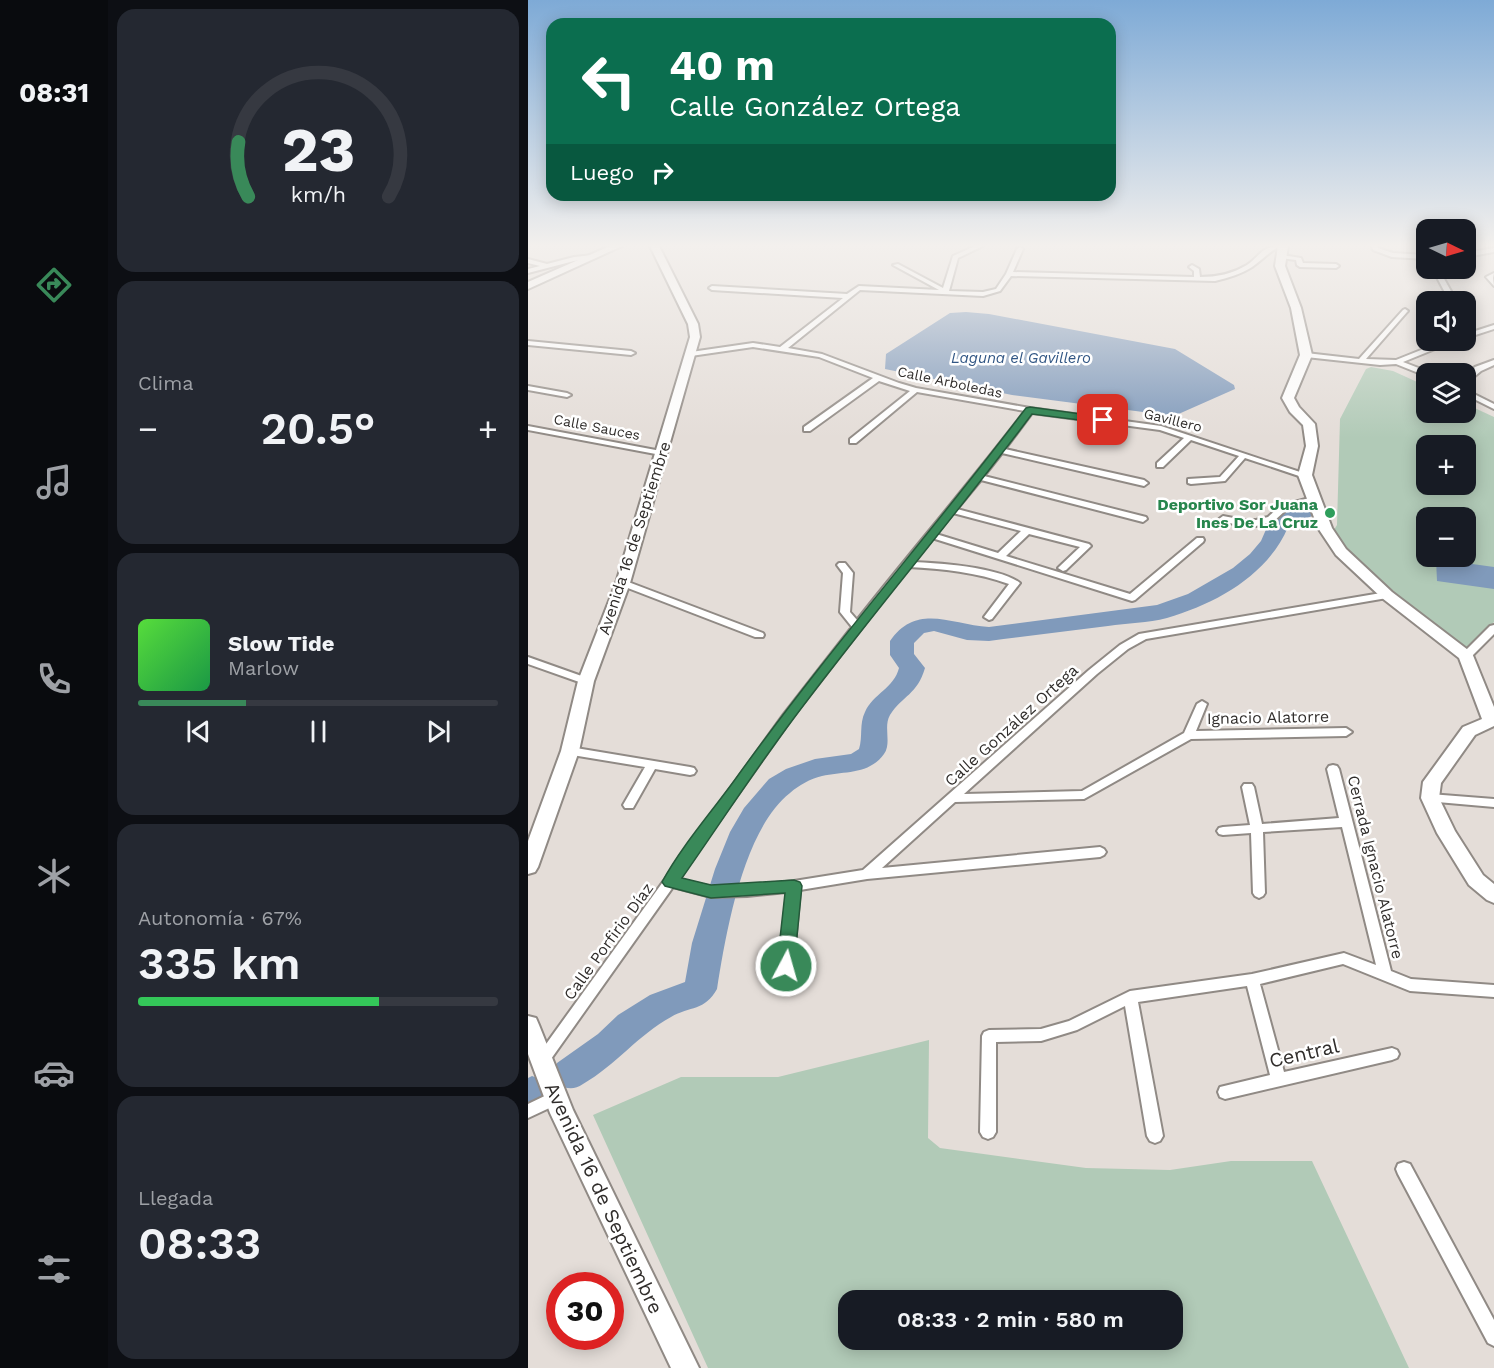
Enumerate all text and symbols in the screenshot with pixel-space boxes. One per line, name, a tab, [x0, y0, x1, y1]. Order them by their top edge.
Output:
text: 40 m	[669, 41, 775, 90]
icon: left	[570, 42, 648, 120]
text: 08:31	[19, 77, 89, 109]
text: Calle González Ortega	[669, 91, 961, 123]
text: 23	[281, 114, 355, 187]
icon: right	[646, 156, 679, 189]
text: Luego	[570, 160, 634, 185]
text: km/h	[290, 183, 346, 208]
north arrow	[1416, 219, 1476, 279]
map controls	[1416, 219, 1476, 567]
icon: directions	[33, 264, 75, 306]
button: sound	[1416, 291, 1476, 351]
water label: Laguna el Gavillero	[951, 349, 1091, 367]
street label: Calle Arboledas	[896, 363, 1004, 401]
button: layers	[1416, 363, 1476, 423]
text: Clima	[138, 371, 194, 395]
pin	[1077, 394, 1128, 445]
text: 20.5°	[260, 402, 376, 455]
icon: arrive	[1086, 403, 1119, 436]
street label: Gavillero	[1142, 405, 1204, 435]
text: −	[138, 409, 158, 448]
text: +	[478, 409, 498, 448]
street label: Calle Sauces	[552, 411, 642, 443]
button: +	[1416, 435, 1476, 495]
street label: Avenida 16 de Septiembre	[594, 439, 675, 637]
icon: music	[33, 461, 75, 503]
place label: Deportivo Sor Juana Ines De La Cruz	[1157, 495, 1319, 532]
marker: Deportivo Sor Juana Ines De La Cruz	[1323, 506, 1337, 520]
button: −	[1416, 507, 1476, 567]
text: Slow Tide	[228, 631, 335, 656]
text: Marlow	[228, 656, 299, 680]
icon: phone	[33, 658, 75, 700]
street label: Calle González Ortega	[941, 661, 1082, 790]
street label: Ignacio Alatorre	[1207, 707, 1329, 728]
icon: previous	[182, 715, 215, 748]
icon: pause	[302, 715, 335, 748]
icon: next	[422, 715, 455, 748]
street label: Cerrada Ignacio Alatorre	[1343, 773, 1408, 961]
icon: climate	[33, 855, 75, 897]
street label: Calle Porfirio Díaz	[560, 879, 657, 1003]
text: Autonomía · 67%	[138, 906, 302, 930]
position arrow	[754, 934, 818, 998]
text: 335 km	[138, 937, 301, 990]
street label: Central	[1267, 1033, 1341, 1073]
icon: car	[33, 1052, 75, 1094]
street label: Avenida 16 de Septiembre	[540, 1078, 668, 1318]
text: Llegada	[138, 1186, 213, 1210]
text: 08:33	[138, 1217, 261, 1270]
icon: filters	[33, 1248, 75, 1290]
speed limit sign: 30	[546, 1272, 624, 1350]
text: 08:33 · 2 min · 580 m	[897, 1307, 1124, 1332]

